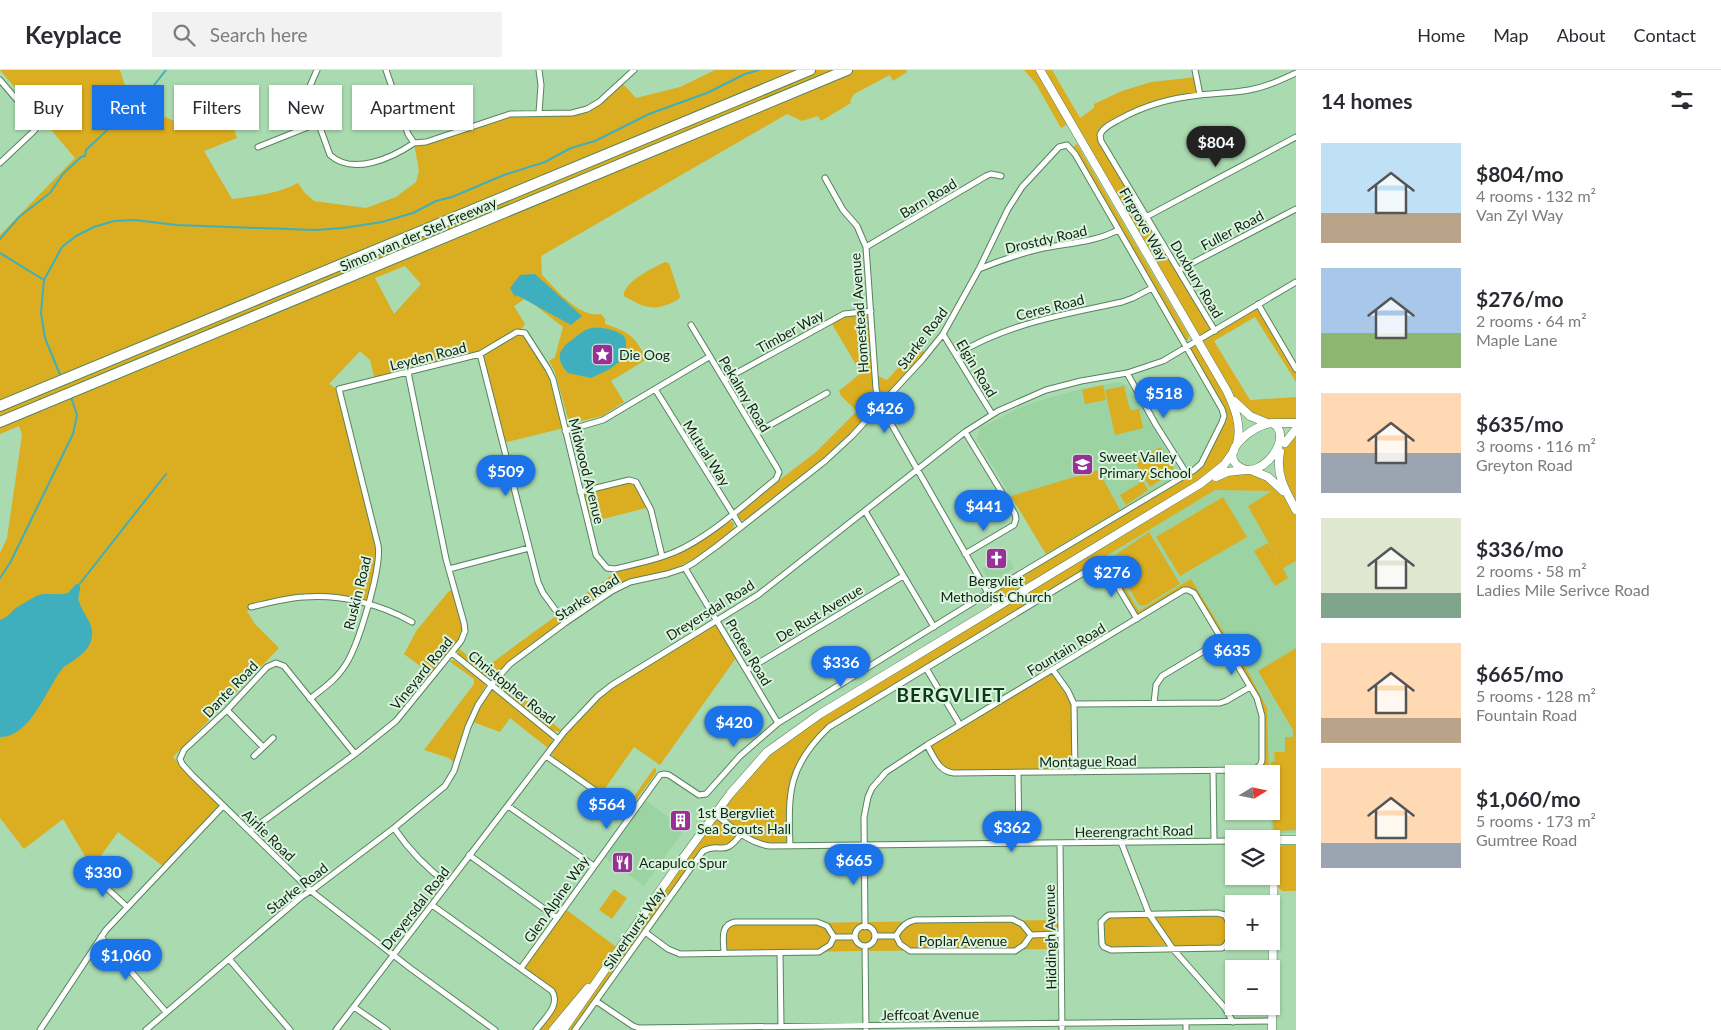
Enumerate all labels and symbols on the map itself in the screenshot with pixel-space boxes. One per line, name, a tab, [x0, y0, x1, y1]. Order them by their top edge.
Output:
pin: $804	[1186, 126, 1246, 168]
street label: Barn Road	[896, 174, 960, 222]
street label: Firgrove Way	[1116, 184, 1172, 264]
street label: Simon van der Stel Freeway	[337, 193, 500, 275]
street label: Fuller Road	[1198, 206, 1266, 254]
street label: Drostdy Road	[1003, 221, 1089, 257]
street label: Duxbury Road	[1167, 237, 1227, 321]
street label: Homestead Avenue	[846, 253, 872, 373]
street label: Ceres Road	[1014, 290, 1086, 324]
street label: Starke Road	[893, 304, 951, 372]
street label: Timber Way	[753, 305, 827, 356]
street label: Elgin Road	[953, 336, 1001, 400]
street label: Leyden Road	[388, 338, 468, 374]
place icon: Die Oog	[591, 342, 615, 366]
place label: Die Oog	[619, 346, 670, 363]
street label: Pekalmy Road	[716, 353, 774, 435]
pin: $518	[1134, 376, 1194, 419]
pin: $426	[855, 392, 915, 434]
street label: Midwood Avenue	[566, 416, 608, 526]
street label: Mutual Way	[680, 417, 734, 490]
place label: Sweet Valley Primary School	[1099, 448, 1191, 481]
school or university icon: Sweet Valley Primary School	[1071, 452, 1095, 476]
pin: $509	[476, 454, 536, 497]
pin: $441	[954, 490, 1014, 532]
church icon: Bergvliet Methodist Church	[984, 546, 1008, 570]
street label: Ruskin Road	[340, 554, 374, 632]
pin: $276	[1082, 556, 1142, 598]
street label: Starke Road	[552, 570, 622, 624]
place label: Bergvliet Methodist Church	[940, 572, 1052, 605]
street label: Dreyersdal Road	[663, 576, 757, 644]
street label: De Rust Avenue	[772, 580, 866, 646]
street label: Protea Road	[722, 616, 776, 688]
street label: Fountain Road	[1024, 619, 1108, 679]
street label: Vineyard Road	[386, 633, 456, 713]
pin: $635	[1202, 634, 1262, 676]
pin: $336	[811, 646, 871, 688]
street label: Christopher Road	[465, 647, 559, 727]
street label: Dante Road	[199, 657, 261, 721]
district label: BERGVLIET	[896, 683, 1006, 706]
pin: $420	[704, 706, 764, 748]
street label: Montague Road	[1039, 752, 1137, 770]
north arrow	[1225, 765, 1280, 820]
pin: $564	[577, 788, 637, 830]
place label: 1st Bergvliet Sea Scouts Hall	[697, 804, 791, 837]
street label: Airlie Road	[239, 806, 299, 864]
building icon: 1st Bergvliet Sea Scouts Hall	[669, 808, 693, 832]
pin: $362	[982, 810, 1042, 853]
street label: Heerengracht Road	[1075, 821, 1193, 841]
pin: $665	[824, 844, 884, 886]
restaurant icon: Acapulco Spur	[611, 850, 635, 874]
street label: Glen Alpine Way	[520, 852, 593, 946]
place label: Acapulco Spur	[639, 854, 727, 871]
pin: $330	[73, 856, 133, 898]
street label: Starke Road	[263, 859, 331, 917]
street label: Dreyersdal Road	[377, 863, 453, 953]
street label: Silverhurst Way	[599, 883, 669, 972]
street label: Hiddingh Avenue	[1041, 884, 1059, 990]
street label: Poplar Avenue	[919, 932, 1007, 949]
pin: $1,060	[85, 938, 167, 981]
street label: Jeffcoat Avenue	[881, 1005, 979, 1023]

